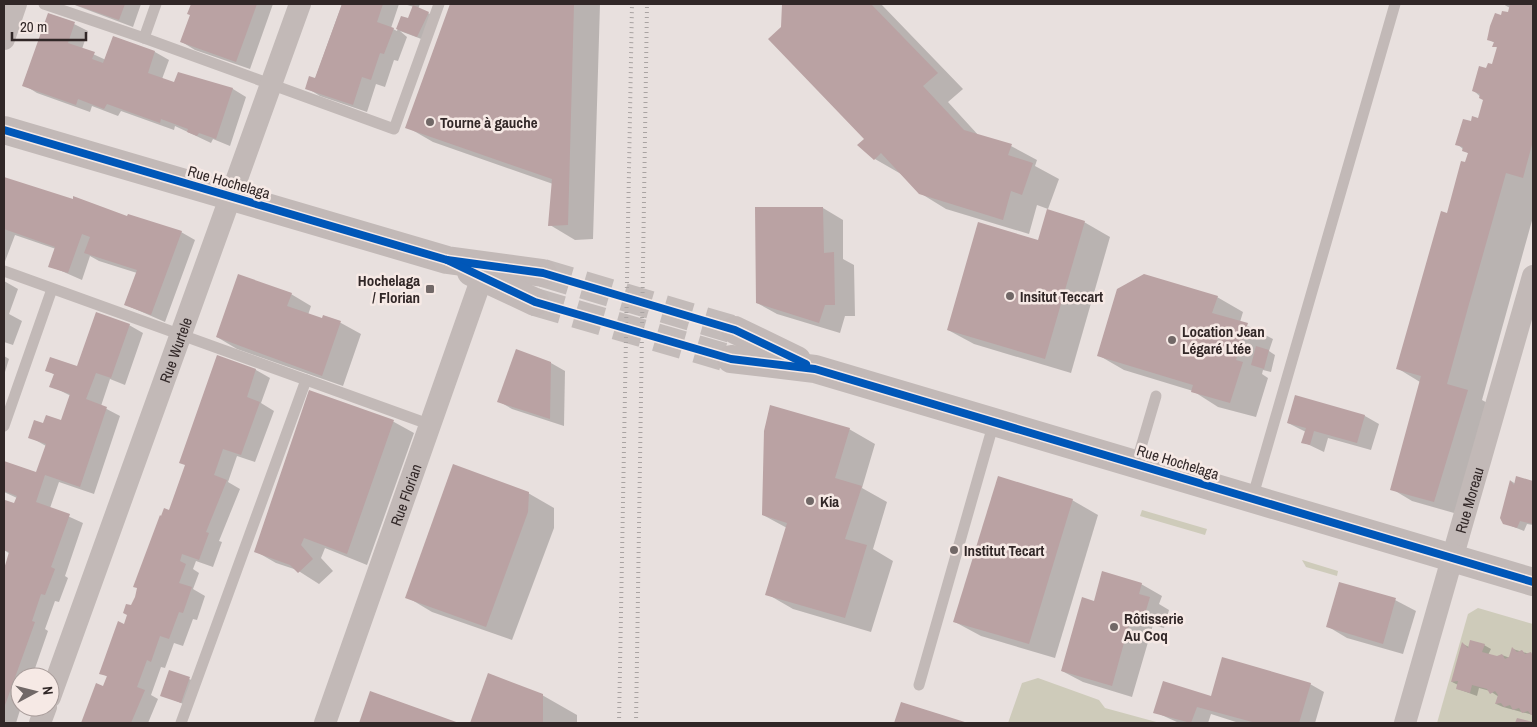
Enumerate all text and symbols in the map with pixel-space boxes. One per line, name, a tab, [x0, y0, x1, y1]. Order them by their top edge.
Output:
scale bar	[12, 10, 86, 42]
text: 20 m	[20, 16, 47, 37]
place label: Tourne à gauche	[440, 112, 538, 133]
marker: Tourne à gauche	[424, 116, 436, 128]
street label: Rue Hochelaga	[185, 160, 273, 204]
place label: Hochelaga / Florian	[358, 270, 420, 308]
marker: Hochelaga / Florian	[424, 283, 436, 295]
place label: Insitut Teccart	[1020, 286, 1103, 307]
marker: Insitut Teccart	[1004, 290, 1016, 302]
street label: Rue Wurtele	[154, 314, 197, 386]
place label: Location Jean Légaré Ltée	[1182, 321, 1265, 359]
marker: Location Jean Légaré Ltée	[1166, 334, 1178, 346]
street label: Rue Hochelaga	[1134, 440, 1222, 484]
street label: Rue Florian	[385, 461, 426, 529]
street label: Rue Moreau	[1449, 465, 1488, 535]
place label: Kia	[820, 491, 839, 512]
marker: Kia	[804, 495, 816, 507]
place label: Institut Tecart	[964, 540, 1044, 561]
marker: Institut Tecart	[948, 544, 960, 556]
place label: Rôtisserie Au Coq	[1124, 608, 1184, 646]
marker: Rôtisserie Au Coq	[1108, 621, 1120, 633]
north arrow	[10, 667, 60, 717]
text: N	[38, 685, 57, 696]

